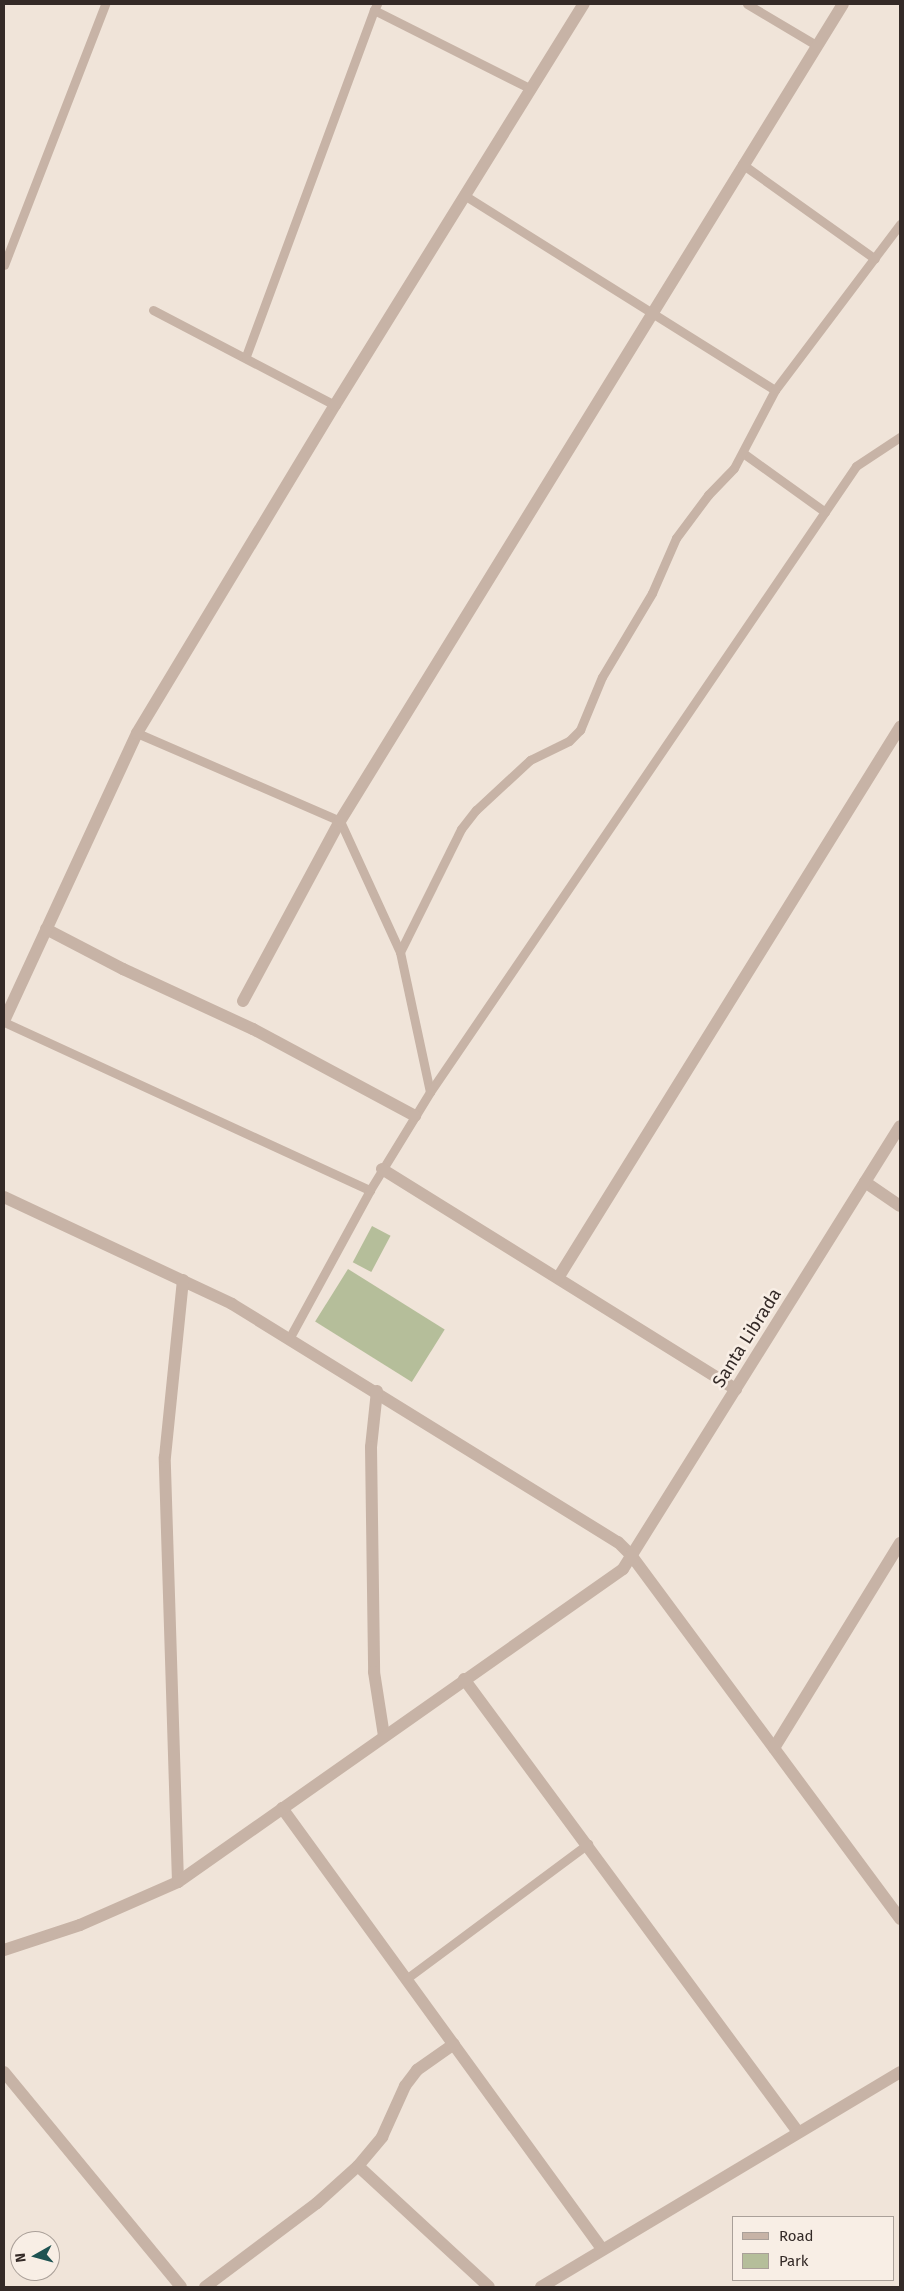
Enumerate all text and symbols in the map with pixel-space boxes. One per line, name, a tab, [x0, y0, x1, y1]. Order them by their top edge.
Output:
street label: Santa Librada	[708, 1285, 786, 1391]
legend	[732, 2216, 894, 2281]
text: Road	[779, 2227, 814, 2245]
north arrow	[10, 2231, 60, 2281]
text: N	[12, 2252, 30, 2263]
text: Park	[779, 2252, 809, 2270]

